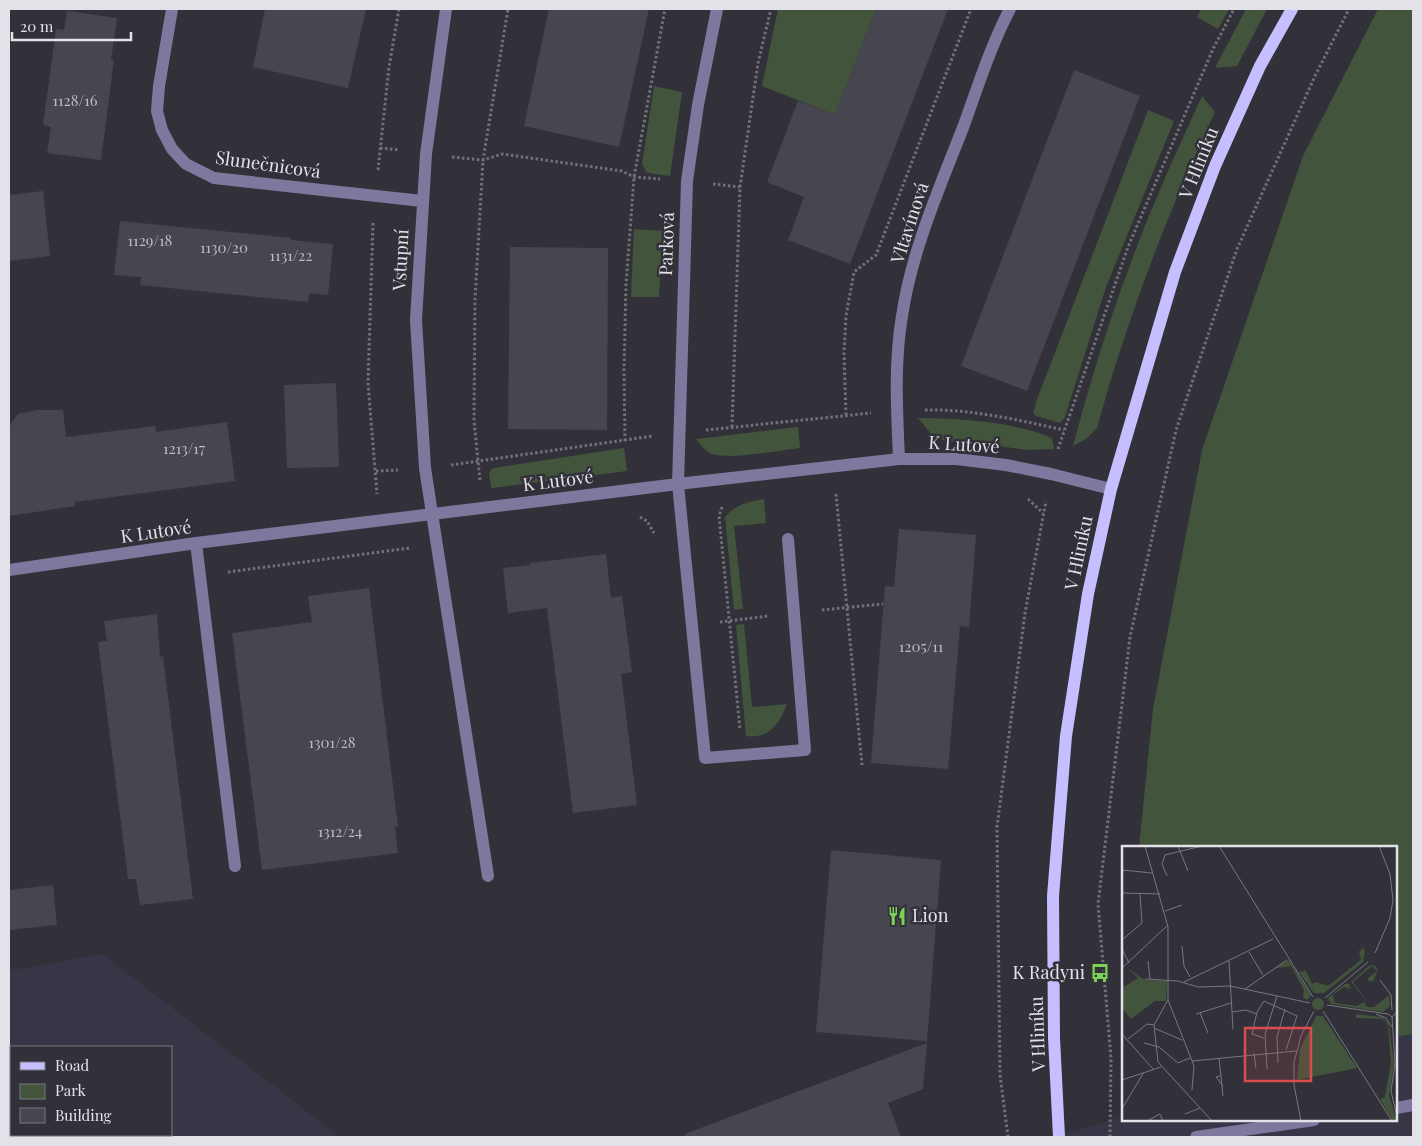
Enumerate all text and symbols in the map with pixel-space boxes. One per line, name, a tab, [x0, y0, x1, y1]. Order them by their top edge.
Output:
scale bar	[12, 10, 131, 42]
text: 20 m	[20, 16, 54, 36]
house number: 1128/16	[53, 90, 98, 110]
street label: V Hliníku	[1172, 123, 1224, 203]
street label: Slunečnicová	[214, 145, 322, 183]
street label: Vltavínová	[884, 179, 933, 267]
street label: Parková	[653, 212, 679, 276]
street label: Vstupní	[386, 229, 414, 292]
house number: 1129/18	[128, 230, 173, 250]
house number: 1130/20	[200, 237, 248, 257]
house number: 1131/22	[270, 245, 312, 265]
street label: K Lutové	[928, 430, 1000, 458]
house number: 1213/17	[163, 438, 205, 458]
street label: K Lutové	[521, 464, 595, 496]
street label: V Hliníku	[1058, 513, 1098, 593]
street label: K Lutové	[119, 514, 193, 548]
house number: 1205/11	[899, 636, 944, 656]
house number: 1301/28	[309, 732, 356, 752]
house number: 1312/24	[318, 821, 362, 841]
inset map	[1122, 846, 1397, 1121]
place label: Lion	[912, 903, 949, 927]
restaurant icon: Lion	[886, 905, 908, 927]
place label: K Radyni	[1013, 960, 1085, 984]
bus stop icon: K Radyni	[1089, 962, 1111, 984]
street label: V Hliníku	[1024, 995, 1050, 1073]
legend	[10, 1046, 172, 1136]
text: Road	[55, 1055, 89, 1075]
text: Park	[55, 1080, 87, 1100]
text: Building	[55, 1105, 112, 1125]

